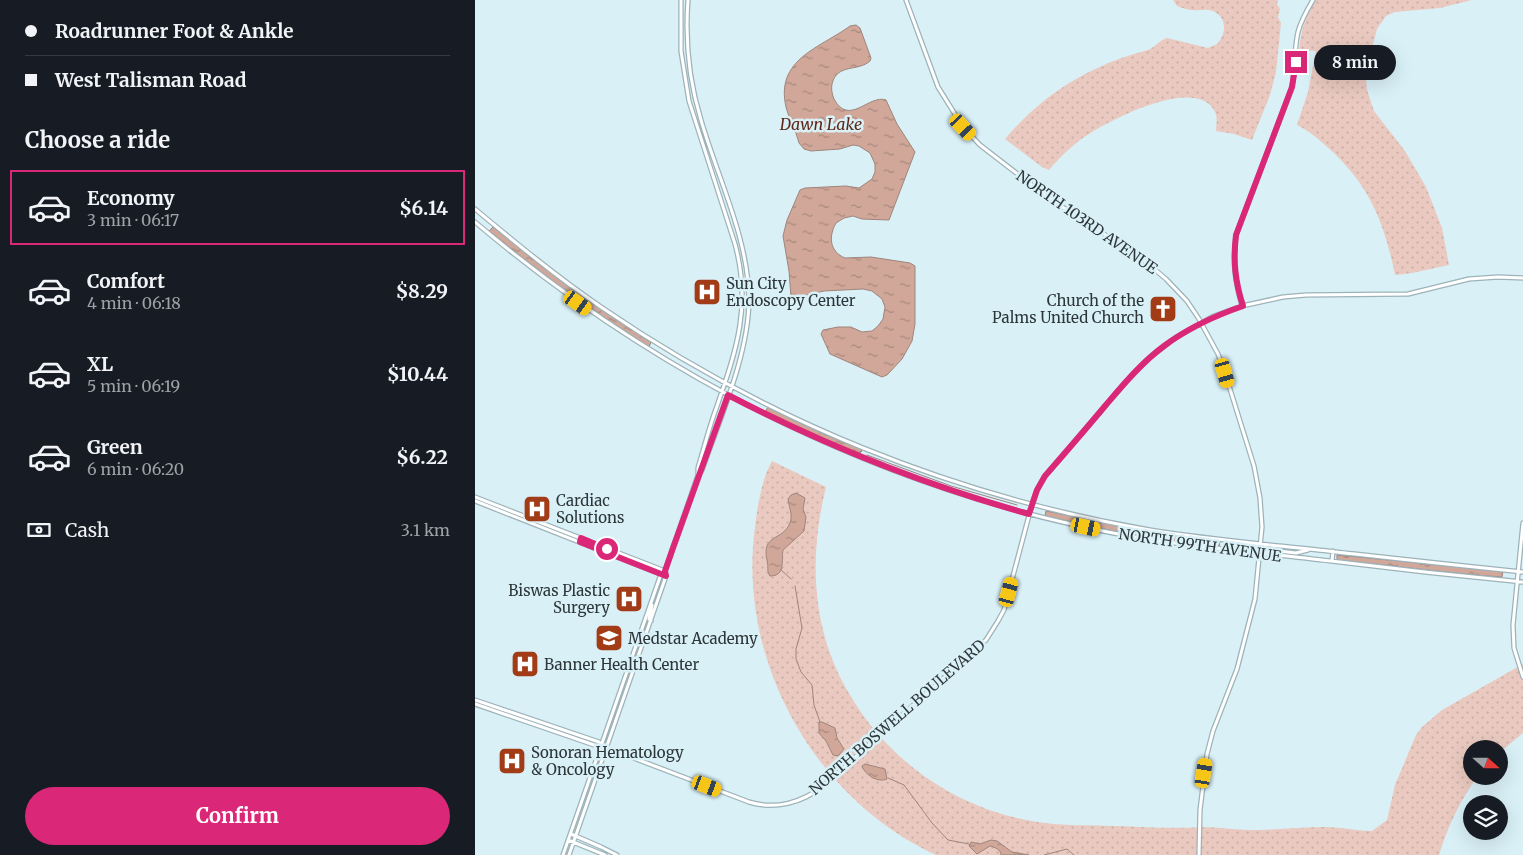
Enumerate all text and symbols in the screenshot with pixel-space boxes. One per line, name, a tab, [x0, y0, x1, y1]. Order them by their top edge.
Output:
text: Roadrunner Foot & Ankle	[55, 19, 294, 43]
callout: 8 min	[1313, 44, 1396, 80]
route end	[1285, 51, 1307, 73]
text: 8 min	[1332, 52, 1378, 72]
text: West Talisman Road	[55, 68, 246, 92]
car	[947, 111, 978, 143]
water label: Dawn Lake	[779, 114, 862, 134]
text: Choose a ride	[25, 126, 170, 154]
street label: NORTH 103RD AVENUE	[1013, 166, 1162, 278]
icon: car	[27, 185, 72, 230]
text: Economy	[87, 186, 175, 210]
text: $6.14	[399, 196, 448, 220]
text: 3 min · 06:17	[87, 210, 179, 230]
icon: car	[27, 268, 72, 313]
text: Comfort	[87, 269, 165, 293]
place label: Sun City Endoscopy Center	[726, 274, 856, 310]
hospital icon: Sun City Endoscopy Center	[692, 277, 722, 307]
text: $8.29	[396, 279, 448, 303]
car	[561, 288, 594, 318]
place label: Church of the Palms United Church	[992, 291, 1144, 327]
text: 4 min · 06:18	[87, 293, 181, 313]
church icon: Church of the Palms United Church	[1148, 294, 1178, 324]
icon: car	[27, 351, 72, 396]
text: XL	[87, 352, 113, 376]
car	[1213, 357, 1236, 389]
text: $10.44	[387, 362, 448, 386]
text: 5 min · 06:19	[87, 376, 180, 396]
icon: car	[27, 434, 72, 479]
text: Green	[87, 435, 143, 459]
text: $6.22	[396, 445, 448, 469]
text: 6 min · 06:20	[87, 459, 184, 479]
place label: Cardiac Solutions	[556, 491, 624, 527]
hospital icon: Cardiac Solutions	[522, 494, 552, 524]
icon: cash	[25, 516, 53, 544]
car	[1069, 517, 1102, 537]
text: Cash	[65, 518, 109, 542]
text: 3.1 km	[401, 520, 450, 540]
street label: NORTH 99TH AVENUE	[1117, 524, 1283, 566]
route start	[596, 538, 618, 560]
car	[997, 576, 1020, 608]
place label: Biswas Plastic Surgery	[508, 581, 610, 617]
hospital icon: Biswas Plastic Surgery	[614, 584, 644, 614]
school or university icon: Medstar Academy	[594, 623, 624, 653]
place label: Medstar Academy	[628, 629, 758, 648]
street label: NORTH BOSWELL BOULEVARD	[805, 635, 989, 799]
hospital icon: Banner Health Center	[510, 649, 540, 679]
place label: Banner Health Center	[544, 655, 699, 674]
north arrow	[1463, 740, 1507, 785]
map controls	[1463, 740, 1508, 840]
place label: Sonoran Hematology & Oncology	[531, 743, 684, 779]
hospital icon: Sonoran Hematology & Oncology	[497, 746, 527, 776]
car	[1194, 757, 1213, 789]
car	[690, 774, 723, 798]
button: Confirm	[25, 787, 450, 845]
button: layers	[1463, 795, 1508, 840]

